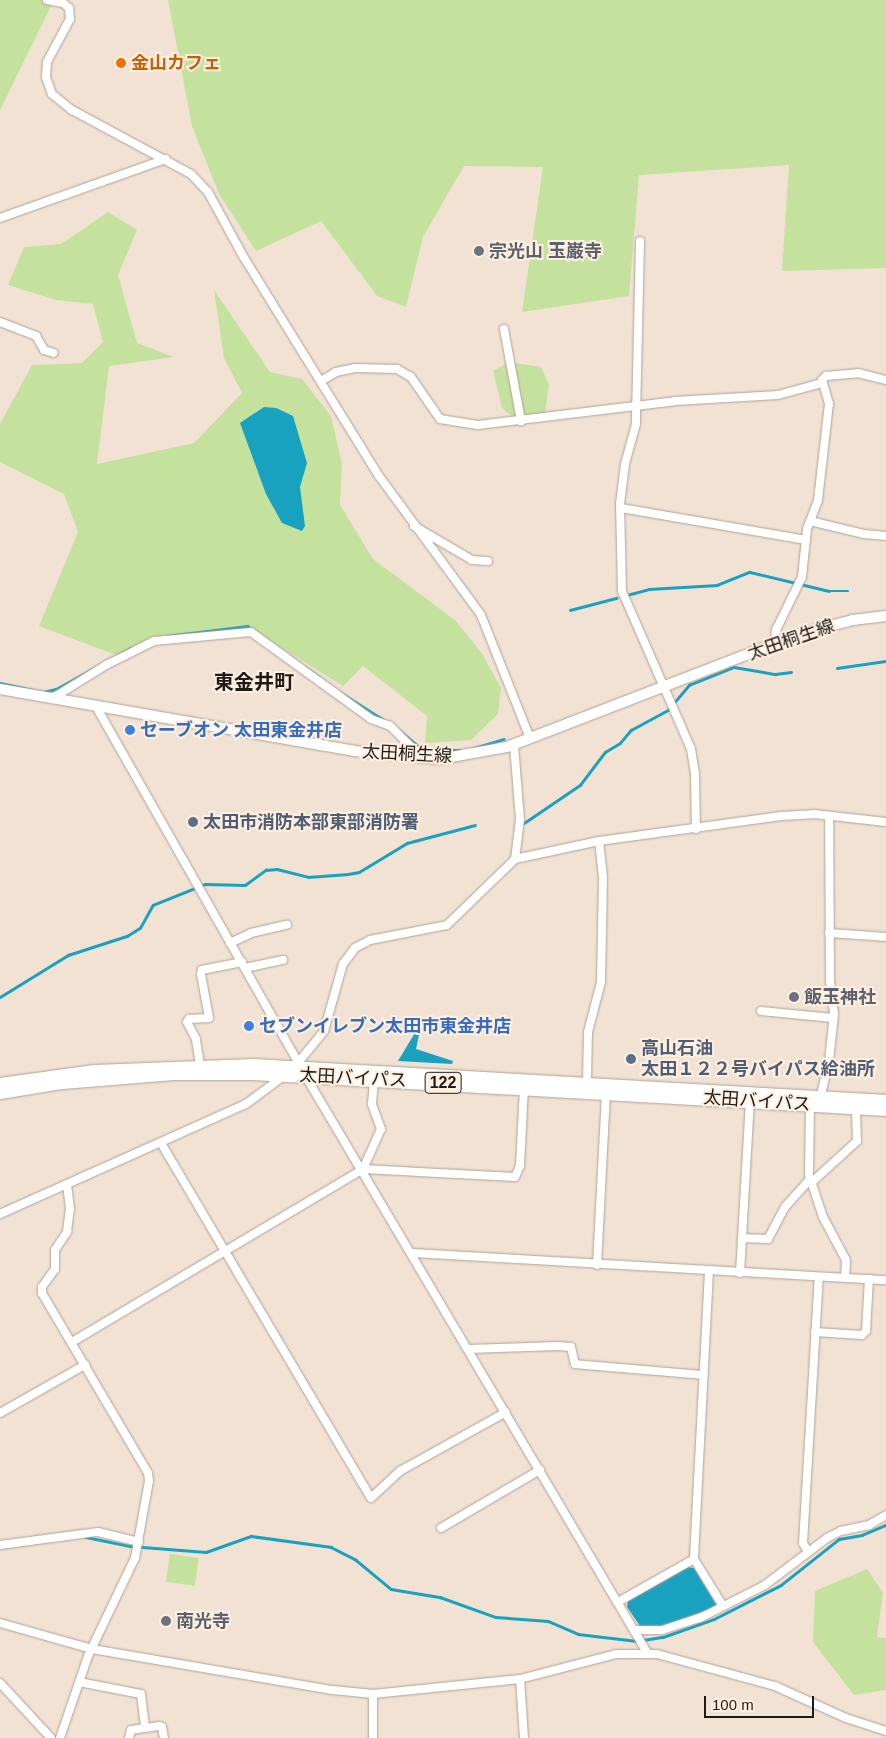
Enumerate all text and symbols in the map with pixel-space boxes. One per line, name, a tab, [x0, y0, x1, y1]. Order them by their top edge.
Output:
place label: 金山カフェ	[131, 52, 221, 74]
marker: 金山カフェ	[115, 57, 127, 69]
place label: 宗光山 玉巌寺	[489, 240, 602, 262]
marker: 宗光山 玉巌寺	[473, 245, 485, 257]
street label: 太田桐生線	[745, 615, 837, 665]
district label: 東金井町	[214, 670, 294, 694]
place label: セーブオン 太田東金井店	[140, 719, 343, 741]
marker: セーブオン 太田東金井店	[124, 724, 136, 736]
street label: 太田桐生線	[361, 741, 453, 767]
place label: 太田市消防本部東部消防署	[203, 811, 419, 833]
marker: 太田市消防本部東部消防署	[187, 816, 199, 828]
place label: 飯玉神社	[804, 986, 876, 1008]
marker: 飯玉神社	[788, 991, 800, 1003]
place label: セブンイレブン太田市東金井店	[259, 1015, 511, 1037]
marker: セブンイレブン太田市東金井店	[243, 1020, 255, 1032]
place label: 高山石油 太田１２２号バイパス給油所	[641, 1038, 875, 1080]
marker: 高山石油 太田１２２号バイパス給油所	[625, 1053, 637, 1065]
street label: 太田バイパス	[299, 1064, 407, 1092]
road number: 122	[424, 1070, 462, 1096]
street label: 太田バイパス	[702, 1086, 812, 1116]
place label: 南光寺	[176, 1610, 230, 1632]
marker: 南光寺	[160, 1615, 172, 1627]
scale bar	[706, 1686, 816, 1718]
text: 100 m	[712, 1696, 754, 1713]

